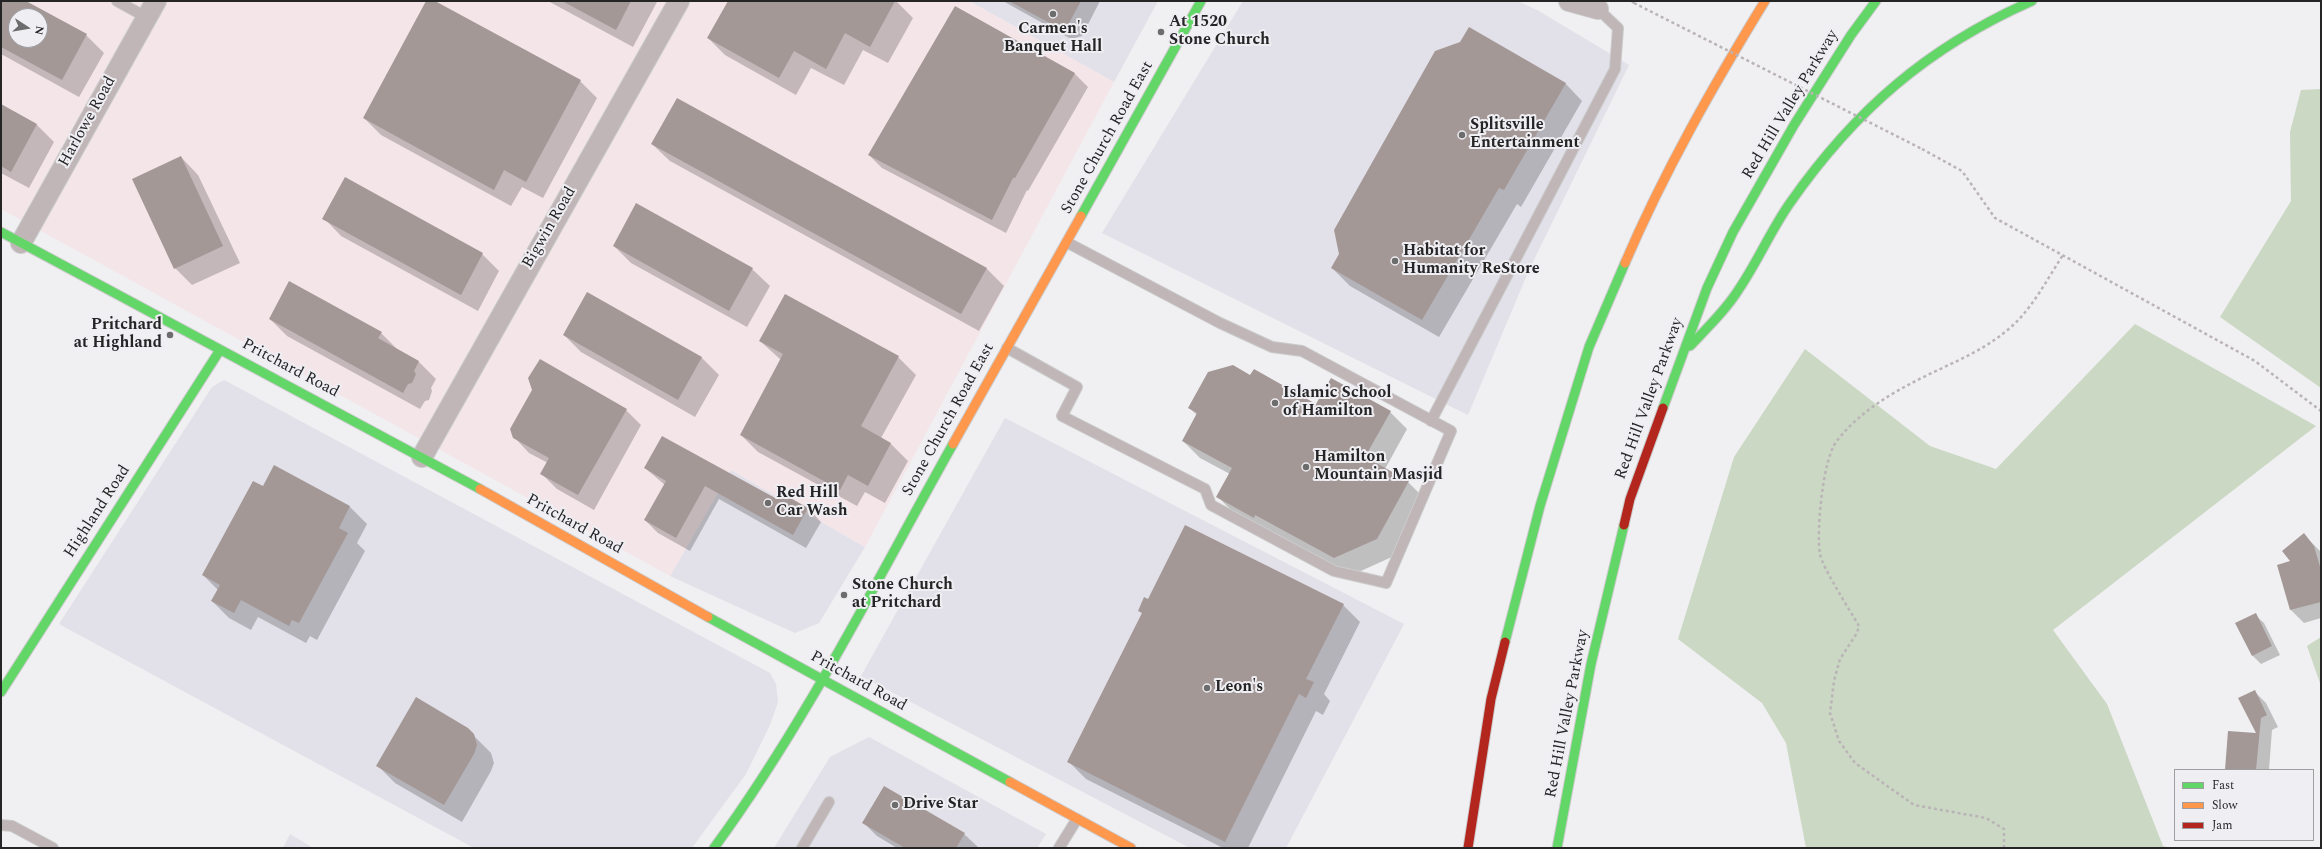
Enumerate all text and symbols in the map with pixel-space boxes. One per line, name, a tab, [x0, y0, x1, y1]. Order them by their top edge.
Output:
north arrow	[8, 8, 48, 48]
marker: Carmen's Banquet Hall	[1048, 9, 1058, 19]
place label: At 1520 Stone Church	[1169, 13, 1270, 51]
place label: Carmen's Banquet Hall	[1004, 20, 1102, 58]
text: N	[30, 24, 48, 37]
marker: At 1520 Stone Church	[1156, 27, 1166, 37]
street label: Red Hill Valley Parkway	[1739, 27, 1843, 183]
street label: Stone Church Road East	[1058, 58, 1158, 218]
street label: Harlowe Road	[55, 73, 121, 171]
place label: Splitsville Entertainment	[1470, 116, 1580, 154]
marker: Splitsville Entertainment	[1457, 130, 1467, 140]
street label: Bigwin Road	[519, 184, 581, 272]
place label: Habitat for Humanity ReStore	[1403, 242, 1540, 280]
marker: Habitat for Humanity ReStore	[1390, 256, 1400, 266]
place label: Pritchard at Highland	[74, 316, 162, 354]
street label: Red Hill Valley Parkway	[1612, 316, 1688, 482]
marker: Pritchard at Highland	[165, 330, 175, 340]
street label: Pritchard Road	[238, 335, 342, 403]
street label: Stone Church Road East	[899, 340, 999, 500]
place label: Islamic School of Hamilton	[1283, 384, 1391, 422]
marker: Islamic School of Hamilton	[1270, 398, 1280, 408]
place label: Hamilton Mountain Masjid	[1314, 448, 1443, 486]
street label: Highland Road	[61, 462, 135, 562]
marker: Hamilton Mountain Masjid	[1301, 462, 1311, 472]
place label: Red Hill Car Wash	[776, 484, 848, 522]
street label: Pritchard Road	[522, 491, 626, 559]
marker: Red Hill Car Wash	[763, 498, 773, 508]
place label: Stone Church at Pritchard	[852, 576, 953, 614]
marker: Stone Church at Pritchard	[839, 590, 849, 600]
street label: Red Hill Valley Parkway	[1542, 628, 1594, 800]
street label: Pritchard Road	[806, 648, 910, 716]
place label: Leon's	[1215, 678, 1263, 698]
marker: Leon's	[1202, 683, 1212, 693]
legend	[2174, 769, 2314, 841]
text: Fast	[2212, 776, 2234, 795]
place label: Drive Star	[903, 795, 978, 815]
text: Slow	[2212, 796, 2237, 815]
marker: Drive Star	[890, 800, 900, 810]
text: Jam	[2212, 816, 2233, 835]

